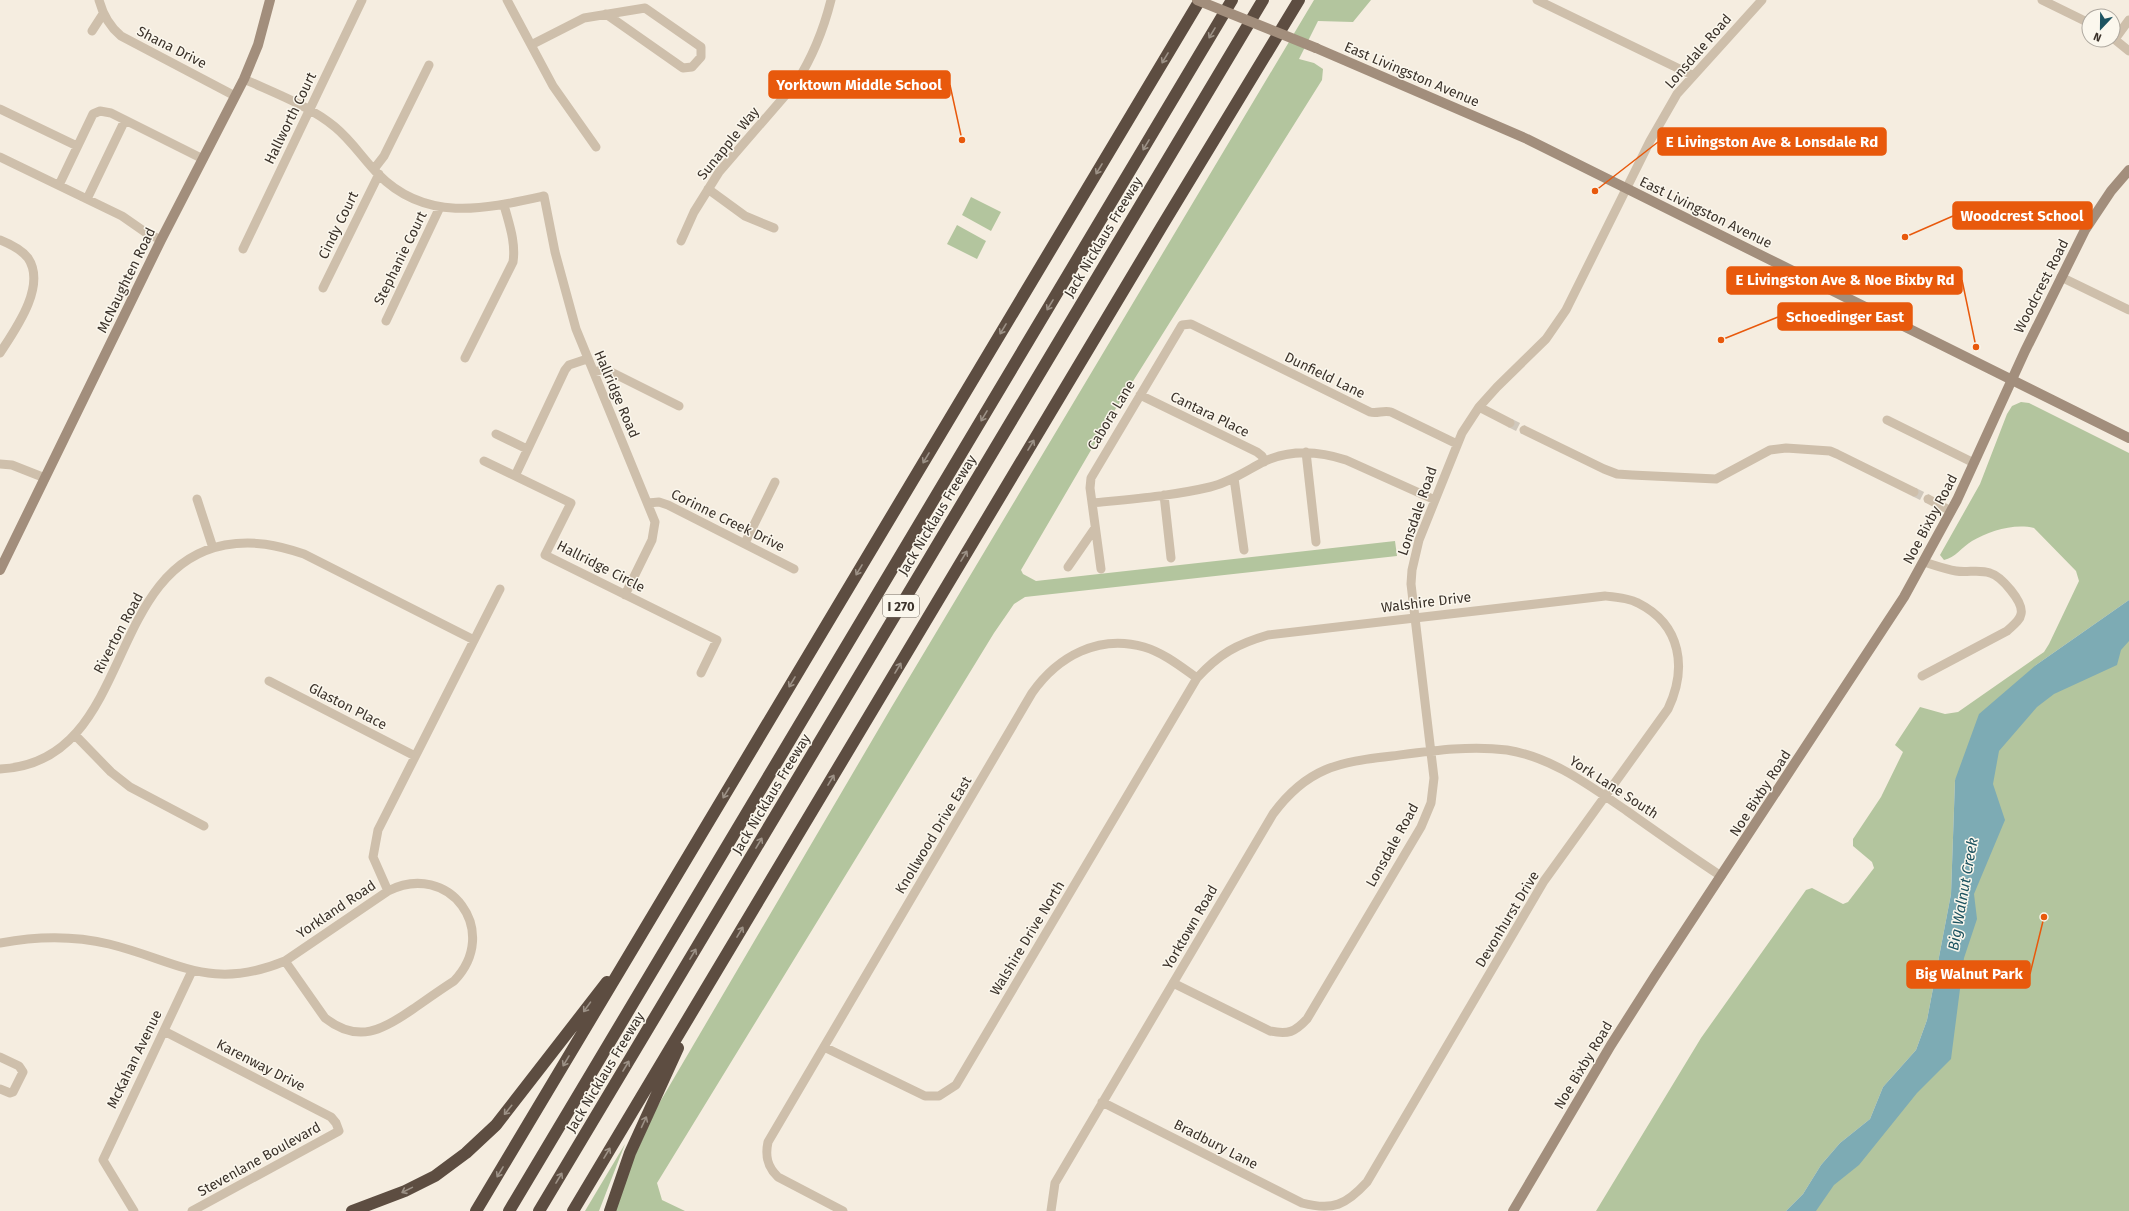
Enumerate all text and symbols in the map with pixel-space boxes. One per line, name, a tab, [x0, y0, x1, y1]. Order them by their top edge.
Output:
north arrow	[2081, 8, 2121, 48]
street label: Lonsdale Road	[1661, 11, 1735, 92]
street label: Shana Drive	[134, 23, 209, 72]
one-way arrow	[1208, 27, 1216, 39]
text: N	[2092, 29, 2103, 44]
street label: East Livingston Avenue	[1342, 38, 1482, 111]
one-way arrow	[1161, 52, 1169, 64]
street label: Hallworth Court	[261, 69, 320, 167]
callout: Yorktown Middle School	[769, 71, 950, 98]
text: Yorktown Middle School	[775, 76, 942, 94]
street label: Sunapple Way	[694, 103, 763, 183]
callout: E Livingston Ave & Lonsdale Rd	[1658, 128, 1886, 155]
text: E Livingston Ave & Lonsdale Rd	[1666, 133, 1878, 151]
one-way arrow	[1141, 139, 1149, 151]
one-way arrow	[1094, 163, 1102, 175]
street label: East Livingston Avenue	[1637, 173, 1775, 252]
street label: Jack Nicklaus Freeway	[1061, 174, 1146, 301]
street label: Cindy Court	[315, 188, 363, 262]
callout: Woodcrest School	[1953, 202, 2092, 229]
text: Woodcrest School	[1960, 207, 2084, 225]
street label: Stephanie Court	[370, 208, 431, 308]
street label: McNaughten Road	[94, 225, 159, 336]
street label: Woodcrest Road	[2010, 236, 2072, 336]
callout: E Livingston Ave & Noe Bixby Rd	[1727, 267, 1962, 294]
text: E Livingston Ave & Noe Bixby Rd	[1736, 271, 1954, 289]
one-way arrow	[1046, 299, 1054, 311]
callout: Schoedinger East	[1778, 303, 1912, 330]
text: Schoedinger East	[1786, 308, 1904, 326]
one-way arrow	[999, 323, 1007, 335]
street label: Hallridge Road	[590, 348, 643, 441]
street label: Dunfield Lane	[1282, 349, 1368, 402]
street label: Cabora Lane	[1084, 377, 1139, 453]
street label: Cantara Place	[1167, 388, 1252, 441]
one-way arrow	[979, 410, 987, 422]
one-way arrow	[1027, 440, 1035, 451]
street label: Jack Nicklaus Freeway	[895, 452, 980, 579]
one-way arrow	[921, 452, 929, 464]
street label: Lonsdale Road	[1394, 464, 1441, 558]
street label: Noe Bixby Road	[1900, 471, 1961, 567]
street label: Corinne Creek Drive	[668, 486, 787, 555]
street label: Hallridge Circle	[554, 537, 648, 596]
one-way arrow	[961, 550, 969, 562]
one-way arrow	[854, 564, 862, 576]
street label: Walshire Drive	[1380, 589, 1472, 616]
street label: Riverton Road	[90, 590, 147, 677]
road number: I 270	[883, 595, 919, 617]
one-way arrow	[894, 662, 902, 674]
one-way arrow	[788, 676, 796, 688]
street label: Glaston Place	[306, 679, 390, 733]
street label: Jack Nicklaus Freeway	[729, 731, 814, 858]
street label: Noe Bixby Road	[1726, 747, 1795, 840]
street label: York Lane South	[1566, 752, 1661, 822]
street label: Knollwood Drive East	[892, 773, 976, 897]
one-way arrow	[827, 775, 835, 786]
one-way arrow	[722, 787, 730, 798]
street label: Lonsdale Road	[1362, 800, 1422, 890]
water label: Big Walnut Creek	[1944, 836, 1982, 952]
one-way arrow	[756, 837, 764, 849]
street label: Devonhurst Drive	[1472, 868, 1543, 971]
street label: Yorkland Road	[293, 877, 379, 942]
street label: Walshire Drive North	[986, 878, 1068, 999]
street label: Yorktown Road	[1159, 882, 1222, 973]
one-way arrow	[736, 926, 744, 938]
one-way arrow	[689, 948, 697, 960]
callout: Big Walnut Park	[1907, 961, 2030, 988]
text: Big Walnut Park	[1915, 965, 2023, 983]
one-way arrow	[583, 1001, 591, 1012]
street label: McKahan Avenue	[103, 1007, 166, 1111]
street label: Jack Nicklaus Freeway	[563, 1009, 648, 1136]
street label: Noe Bixby Road	[1551, 1018, 1616, 1112]
street label: Karenway Drive	[214, 1036, 308, 1095]
one-way arrow	[562, 1055, 570, 1067]
one-way arrow	[622, 1060, 630, 1072]
one-way arrow	[504, 1104, 513, 1115]
street label: Bradbury Lane	[1171, 1116, 1261, 1173]
one-way arrow	[641, 1117, 648, 1129]
street label: Stevenlane Boulevard	[195, 1119, 324, 1200]
one-way arrow	[604, 1148, 612, 1160]
one-way arrow	[495, 1166, 503, 1178]
one-way arrow	[555, 1173, 563, 1184]
one-way arrow	[402, 1187, 414, 1194]

